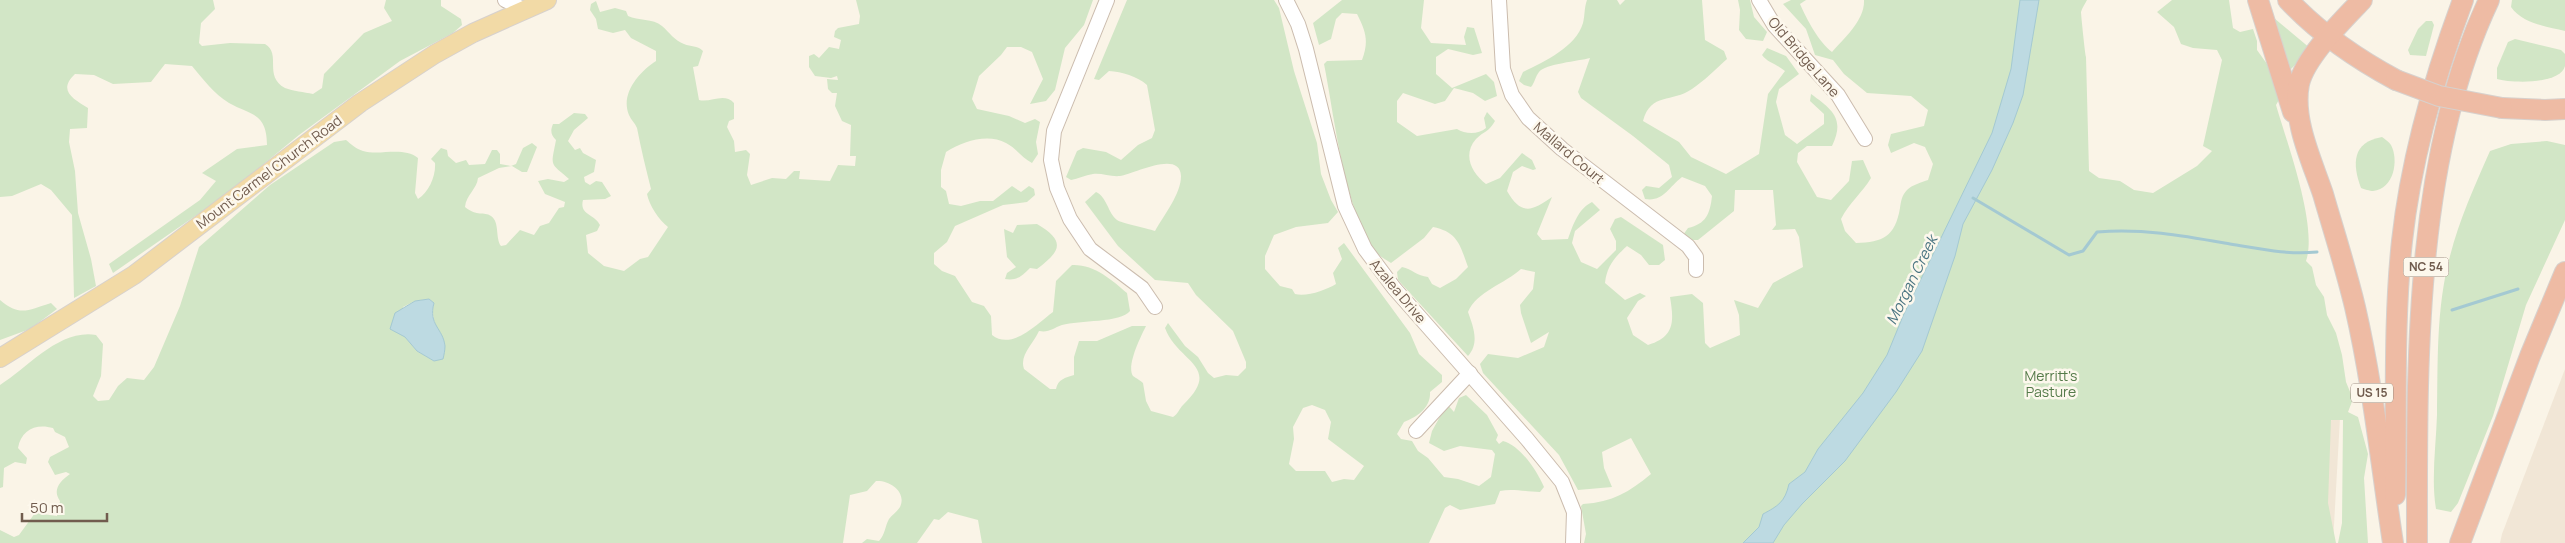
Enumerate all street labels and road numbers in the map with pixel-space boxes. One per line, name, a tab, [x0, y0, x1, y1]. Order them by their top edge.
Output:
street label: Old Bridge Lane	[1764, 13, 1844, 101]
street label: Mount Carmel Church Road	[192, 111, 345, 233]
street label: Mallard Court	[1530, 117, 1609, 188]
street label: Azalea Drive	[1366, 255, 1431, 327]
road number: NC 54	[2404, 258, 2448, 276]
road number: US 15	[2351, 383, 2393, 402]

